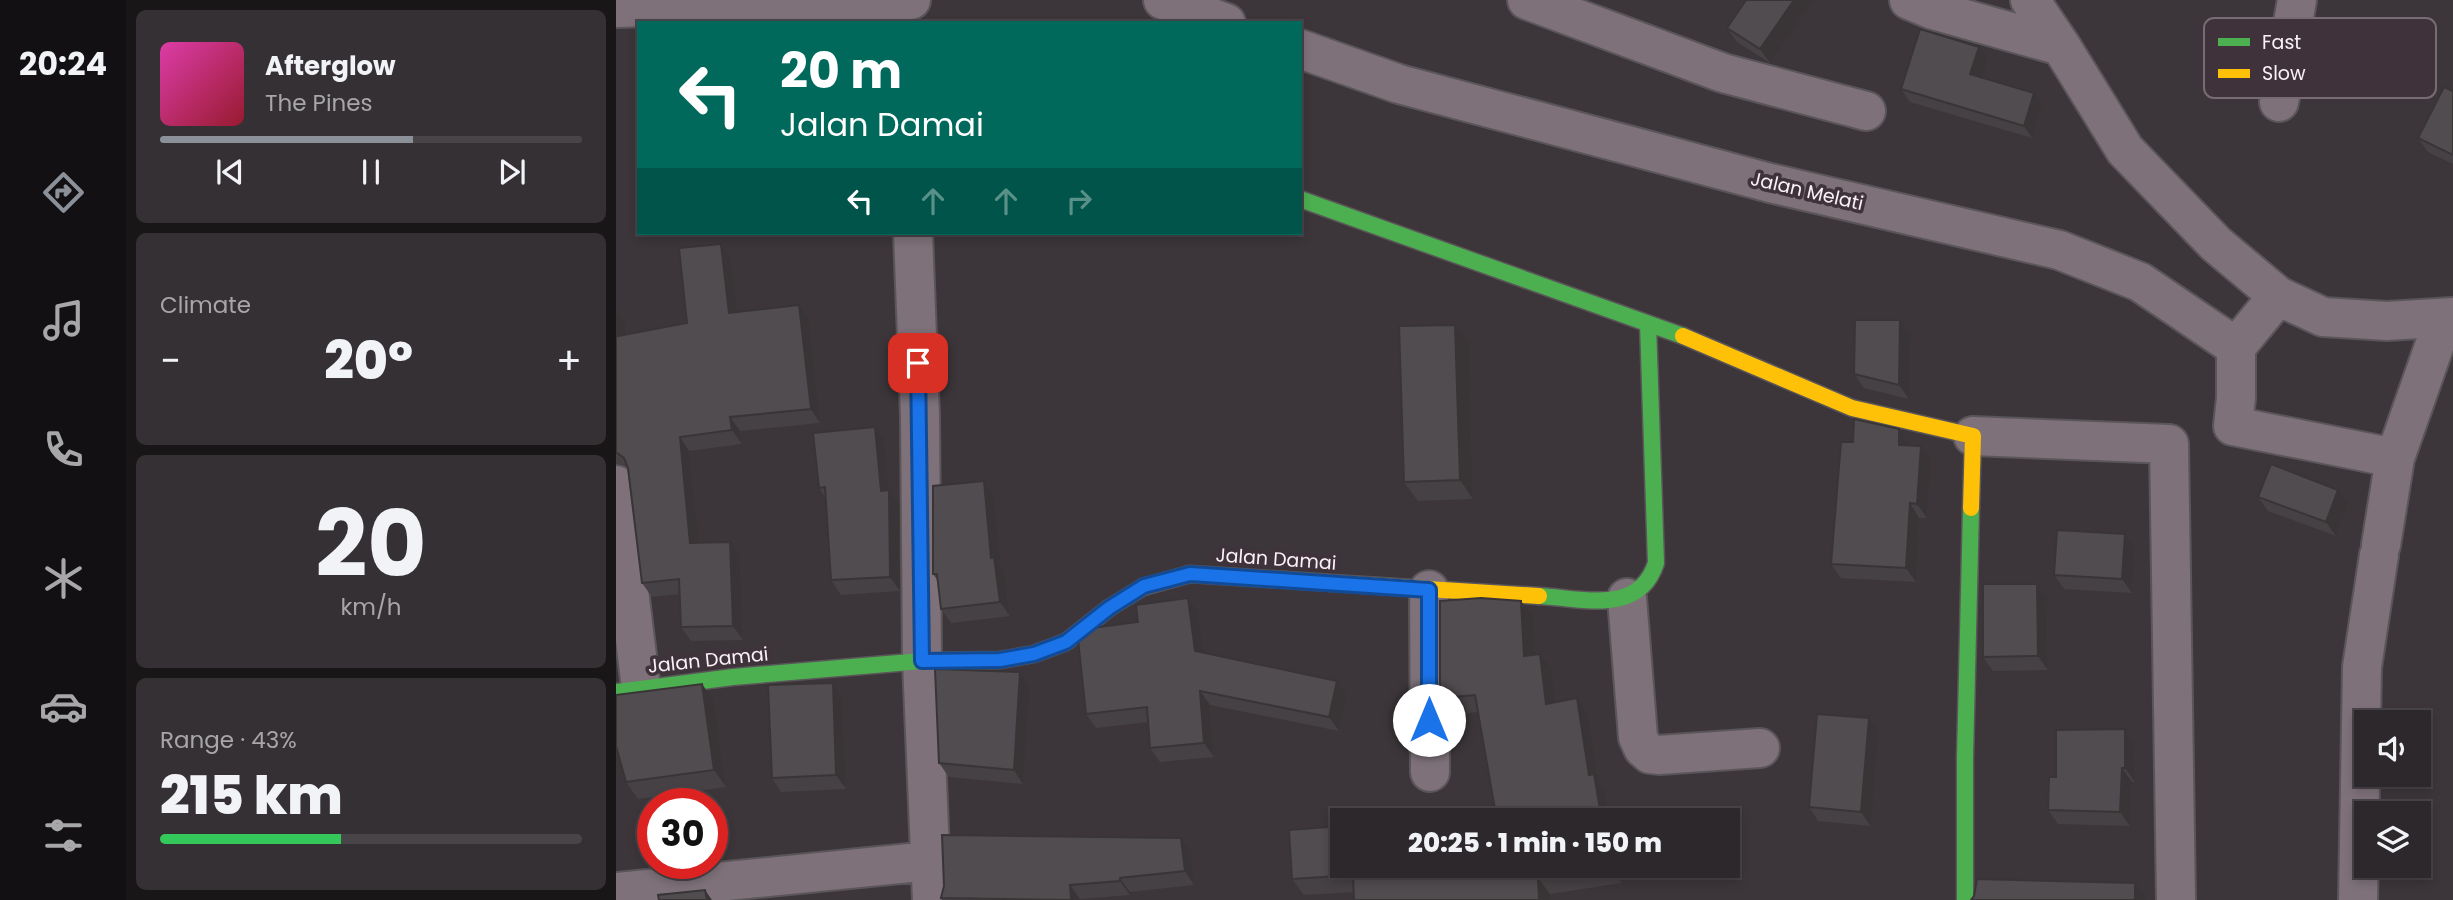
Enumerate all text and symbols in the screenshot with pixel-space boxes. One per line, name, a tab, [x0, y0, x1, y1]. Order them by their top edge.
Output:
legend	[2204, 18, 2436, 98]
text: Fast	[2262, 29, 2301, 56]
text: 20 m	[780, 37, 902, 105]
text: 20:24	[19, 41, 107, 86]
text: Afterglow	[265, 48, 396, 84]
icon: left	[665, 49, 756, 140]
text: Slow	[2262, 60, 2306, 87]
text: The Pines	[265, 87, 373, 119]
text: Jalan Damai	[780, 102, 984, 147]
icon: previous	[211, 153, 249, 191]
icon: pause	[352, 153, 390, 191]
icon: next	[493, 153, 531, 191]
street label: Jalan Melati	[1748, 165, 1866, 217]
icon: directions	[39, 168, 88, 217]
icon: left	[841, 182, 879, 220]
icon: ahead	[914, 182, 952, 220]
icon: ahead	[987, 182, 1025, 220]
icon: right	[1060, 182, 1098, 220]
text: Climate	[160, 289, 251, 321]
icon: music	[39, 296, 88, 345]
text: 20°	[324, 324, 413, 397]
pin	[888, 333, 948, 393]
text: −	[160, 334, 181, 387]
text: +	[556, 334, 582, 387]
icon: arrive	[899, 344, 937, 382]
icon: phone	[39, 425, 88, 474]
text: 20	[315, 480, 427, 608]
street label: Jalan Damai	[1215, 541, 1337, 577]
icon: climate	[39, 554, 88, 603]
text: km/h	[340, 591, 402, 623]
street label: Jalan Damai	[646, 640, 770, 680]
icon: car	[39, 682, 88, 731]
position arrow	[1392, 683, 1466, 757]
map controls	[2354, 710, 2431, 878]
button: sound	[2354, 710, 2431, 787]
text: Range · 43%	[160, 724, 297, 756]
text: 215 km	[160, 759, 343, 832]
speed limit sign: 30	[637, 788, 728, 879]
button: layers	[2354, 801, 2431, 878]
icon: filters	[39, 811, 88, 860]
text: 20:25 · 1 min · 150 m	[1408, 825, 1662, 861]

